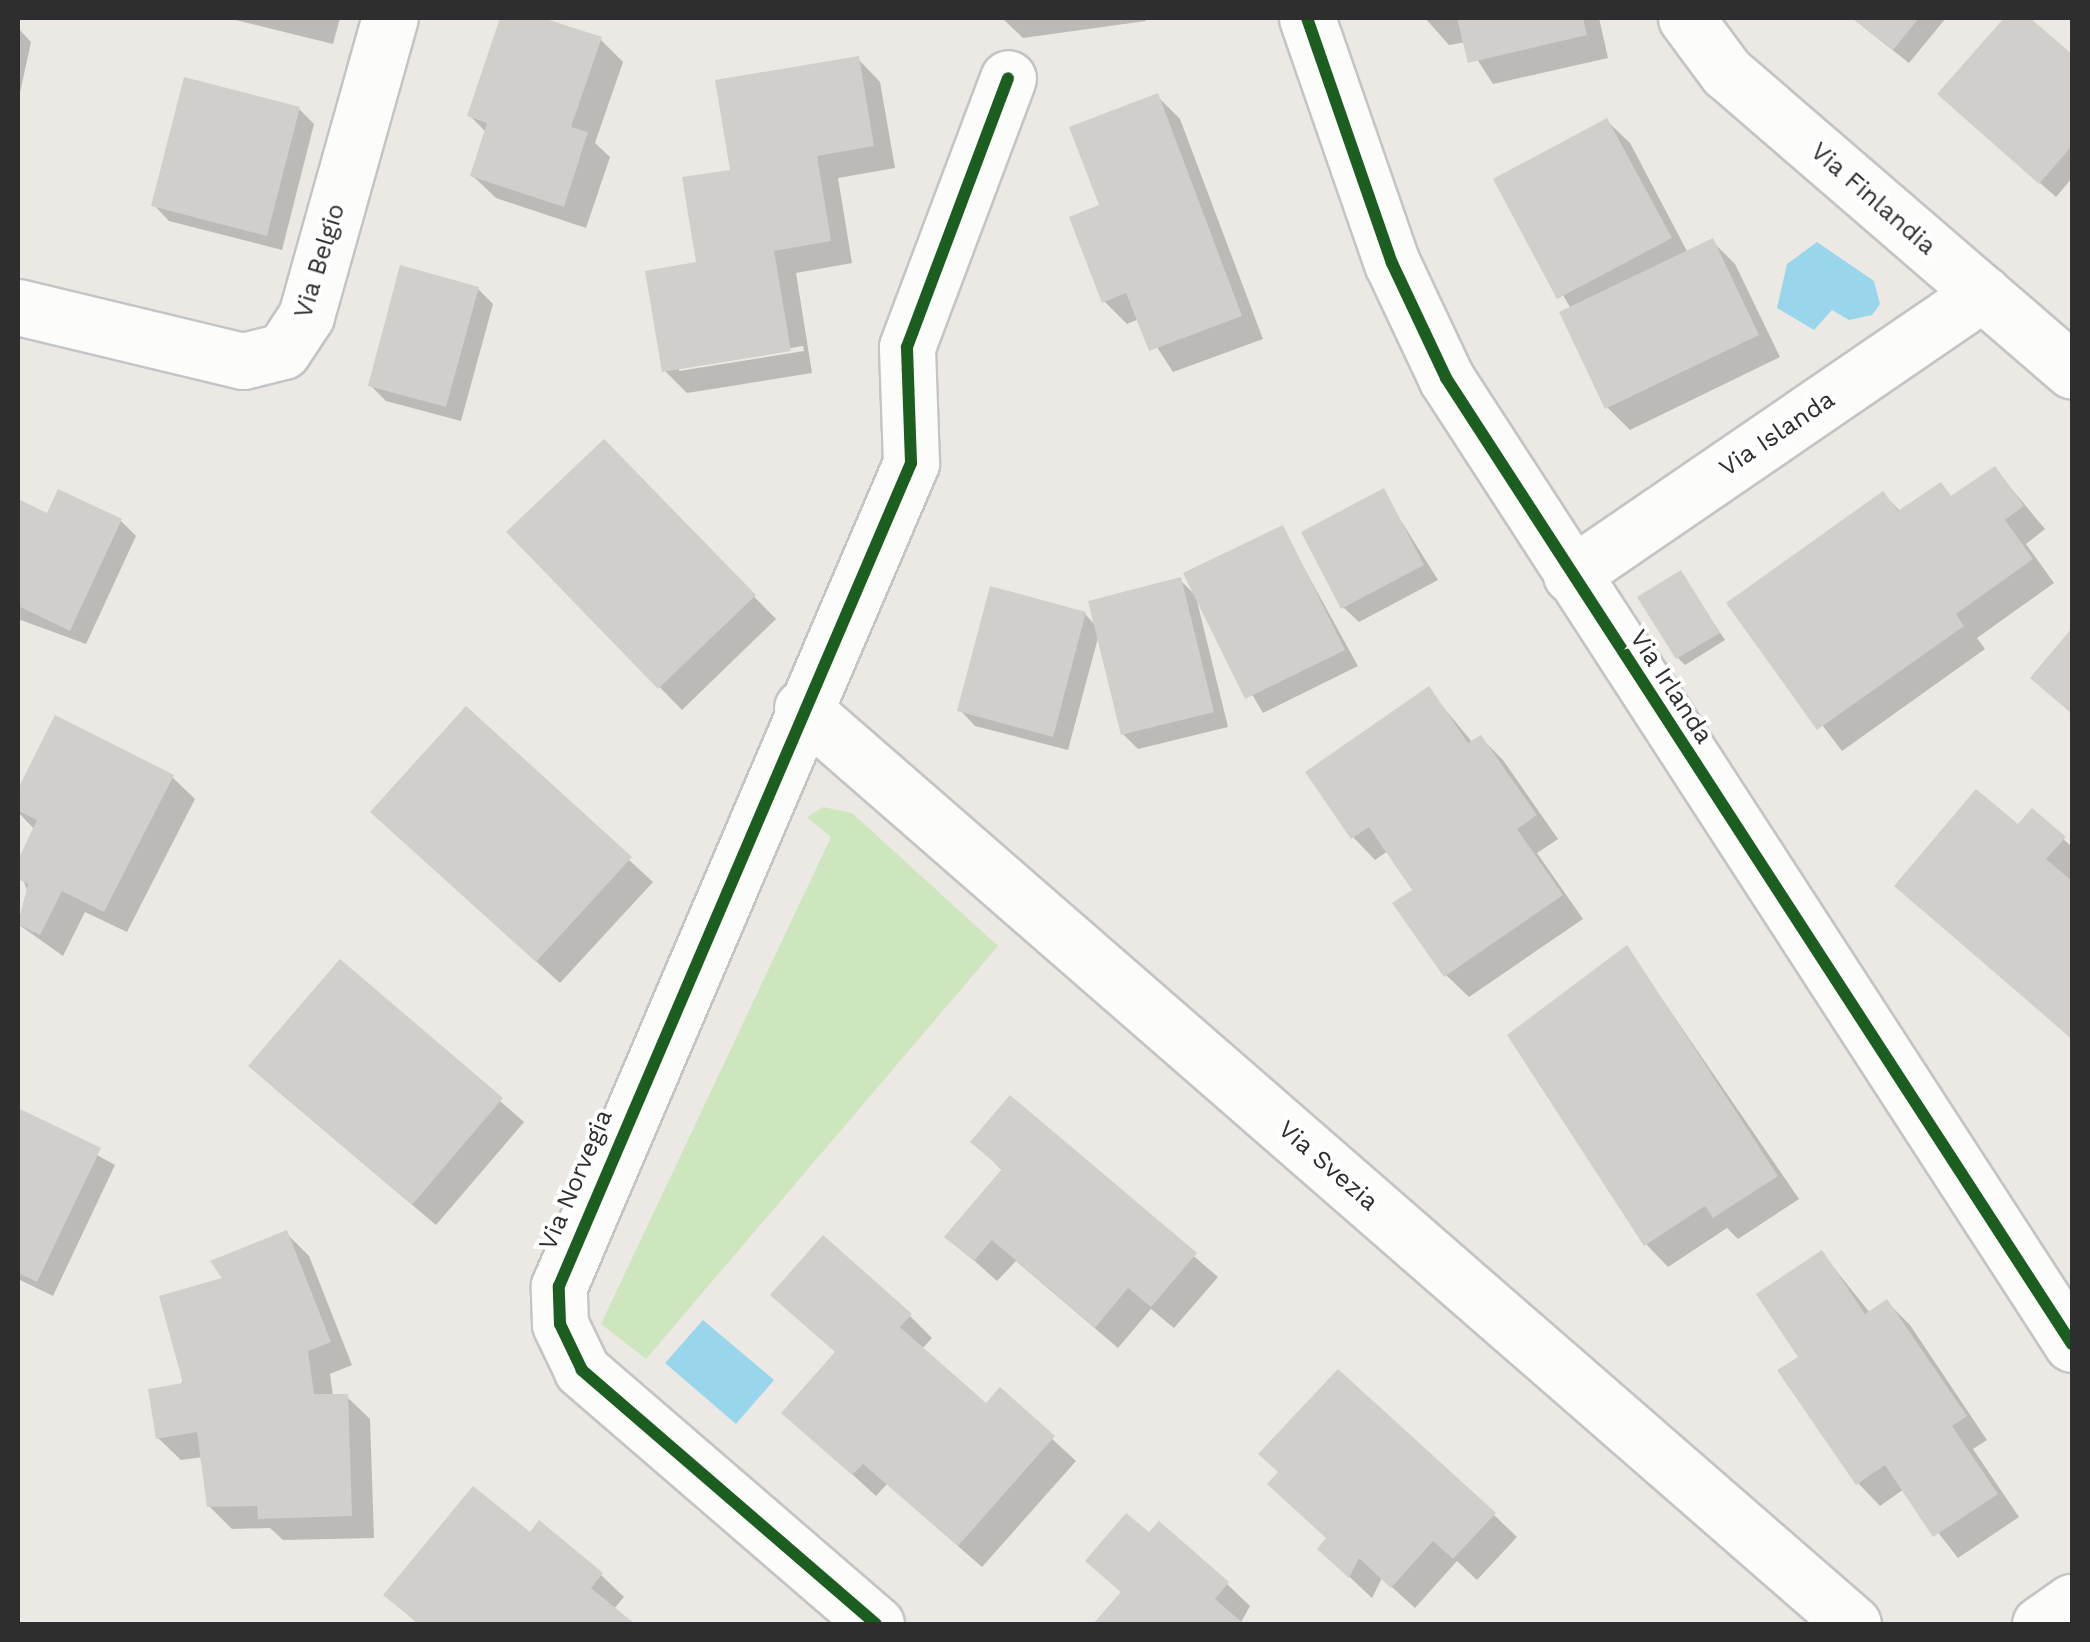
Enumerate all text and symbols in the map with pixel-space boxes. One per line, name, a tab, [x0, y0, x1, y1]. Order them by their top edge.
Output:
street label: Via Finlandia	[1804, 136, 1942, 262]
street label: Via Belgio	[288, 200, 352, 322]
street label: Via Islanda	[1713, 384, 1841, 484]
street label: Via Irlanda	[1623, 624, 1719, 750]
street label: Via Norvegia	[533, 1105, 619, 1255]
street label: Via Svezia	[1272, 1114, 1384, 1218]

